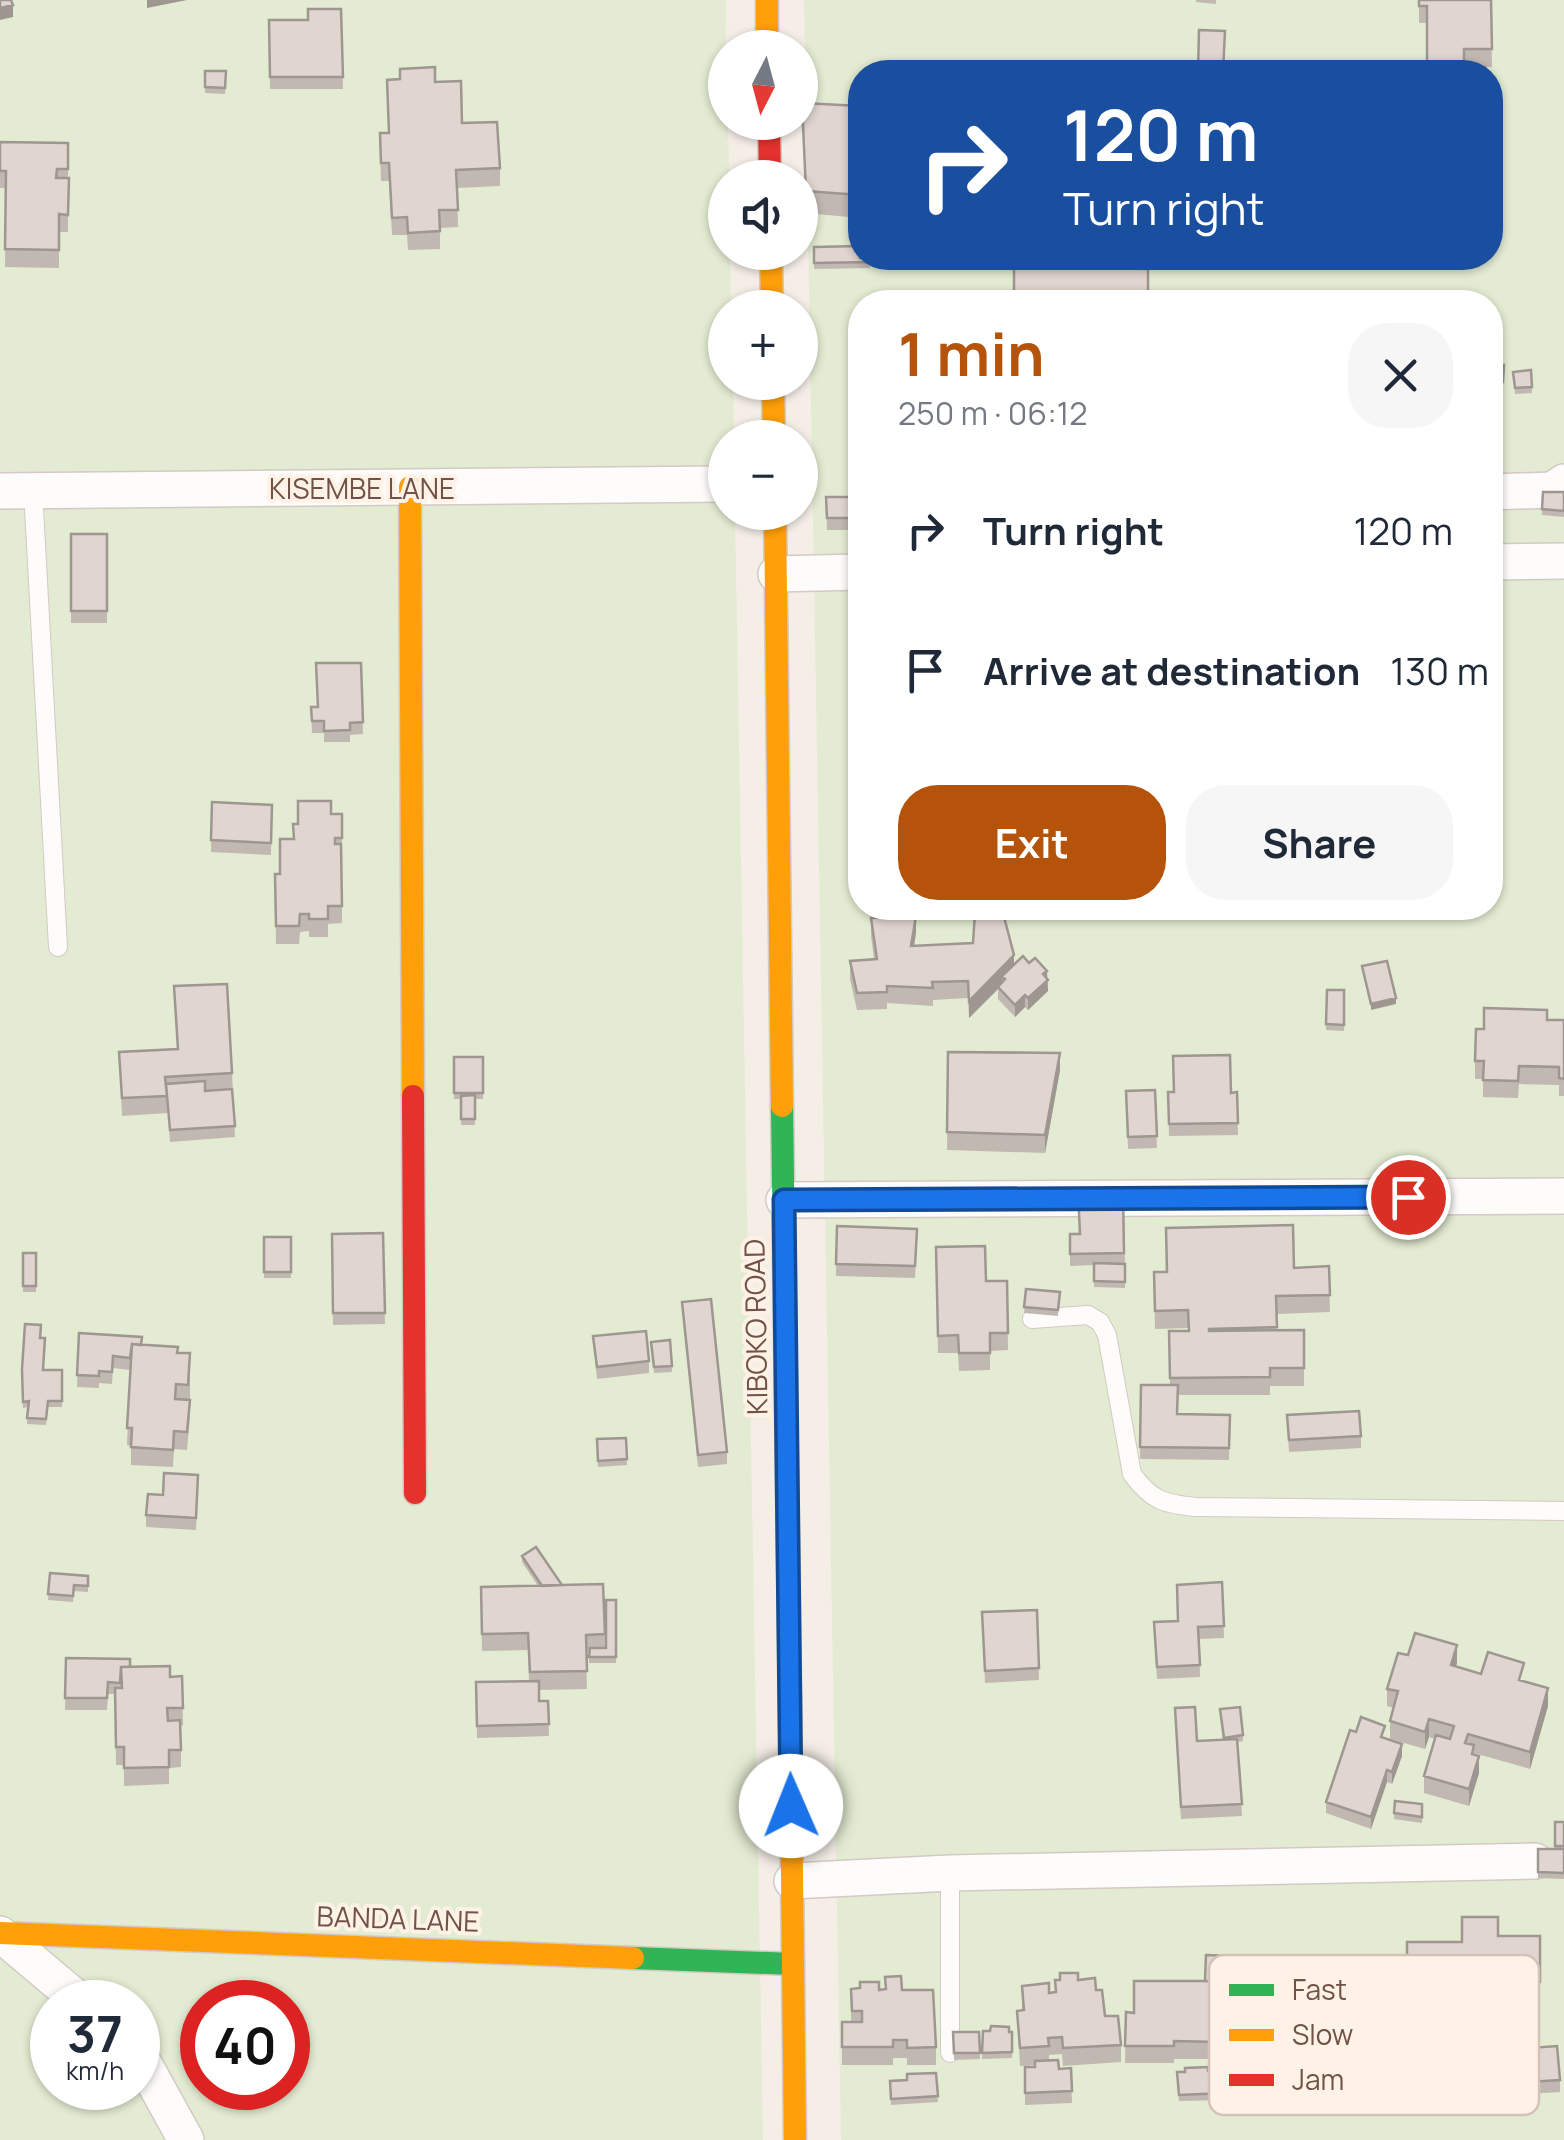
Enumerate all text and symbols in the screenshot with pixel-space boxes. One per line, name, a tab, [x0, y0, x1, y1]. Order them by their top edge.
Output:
north arrow	[708, 30, 818, 140]
map controls	[708, 30, 818, 530]
text: 120 m	[1063, 86, 1258, 182]
icon: right	[898, 100, 1028, 230]
button: sound	[708, 160, 818, 270]
text: Turn right	[1063, 177, 1264, 239]
button: +	[708, 290, 818, 400]
text: 1 min	[898, 312, 1045, 394]
button: close	[1348, 323, 1453, 428]
text: 250 m · 06:12	[898, 391, 1088, 435]
button: −	[708, 420, 818, 530]
street label: KISEMBE LANE	[269, 469, 455, 507]
icon: right	[898, 503, 953, 558]
text: Turn right	[983, 504, 1164, 556]
text: 120 m	[1354, 504, 1453, 556]
icon: arrive	[898, 643, 953, 698]
text: Arrive at destination	[983, 644, 1360, 696]
text: 130 m	[1390, 644, 1489, 696]
button: Exit	[898, 785, 1166, 900]
button: Share	[1186, 785, 1453, 900]
pin	[1366, 1155, 1451, 1240]
icon: arrive	[1381, 1170, 1436, 1225]
street label: KIBOKO ROAD	[734, 1239, 776, 1415]
position arrow	[739, 1754, 843, 1858]
street label: BANDA LANE	[316, 1896, 480, 1940]
legend	[1209, 1955, 1539, 2115]
text: Fast	[1292, 1970, 1347, 2008]
speed limit sign: 40	[180, 1980, 310, 2110]
text: 37	[67, 1999, 123, 2067]
text: Slow	[1292, 2015, 1353, 2053]
text: km/h	[66, 2053, 124, 2088]
text: Jam	[1292, 2060, 1344, 2098]

